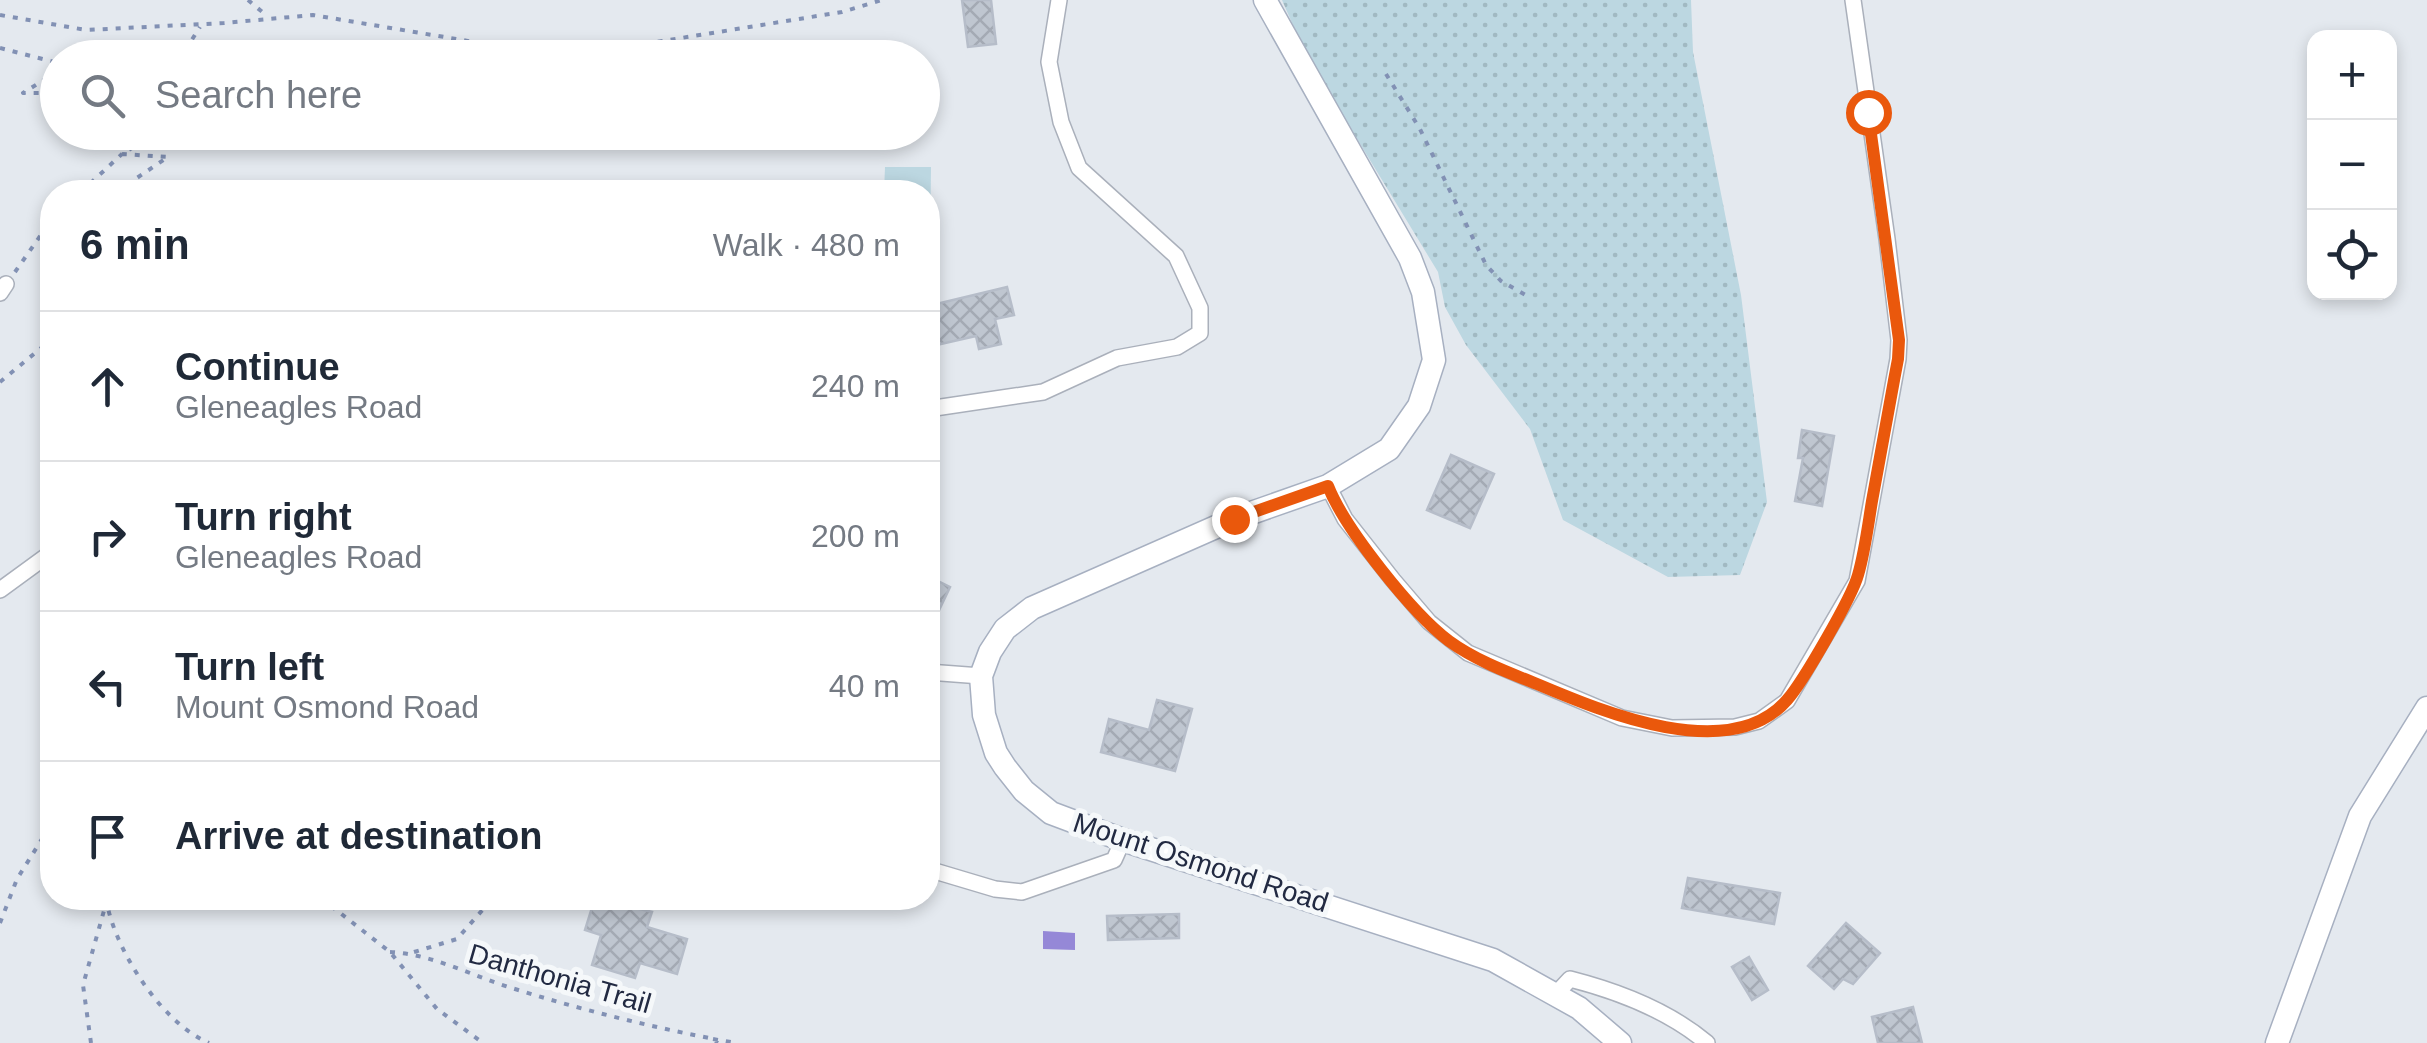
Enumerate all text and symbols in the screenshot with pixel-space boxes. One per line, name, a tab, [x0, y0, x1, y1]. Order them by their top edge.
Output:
map controls	[2307, 30, 2397, 300]
button: +	[2307, 30, 2397, 120]
search box	[40, 40, 940, 150]
icon: search	[75, 68, 130, 123]
text: Search here	[155, 74, 362, 116]
route start	[1846, 90, 1892, 136]
button: −	[2307, 120, 2397, 210]
button: locate	[2307, 210, 2397, 300]
text: 6 min	[80, 221, 190, 268]
text: Walk · 480 m	[713, 227, 900, 263]
text: Continue	[175, 346, 340, 388]
icon: ahead	[80, 359, 135, 414]
text: 240 m	[811, 368, 900, 404]
text: Gleneagles Road	[175, 389, 422, 425]
text: Turn right	[175, 496, 352, 538]
route end	[1212, 497, 1258, 543]
icon: right	[80, 509, 135, 564]
text: 200 m	[811, 518, 900, 554]
text: Gleneagles Road	[175, 539, 422, 575]
text: Turn left	[175, 646, 324, 688]
icon: left	[80, 659, 135, 714]
text: 40 m	[829, 668, 900, 704]
text: Mount Osmond Road	[175, 689, 479, 725]
street label: Mount Osmond Road	[1069, 807, 1332, 918]
icon: arrive	[80, 809, 135, 864]
text: Arrive at destination	[175, 815, 542, 857]
street label: Danthonia Trail	[465, 938, 655, 1019]

